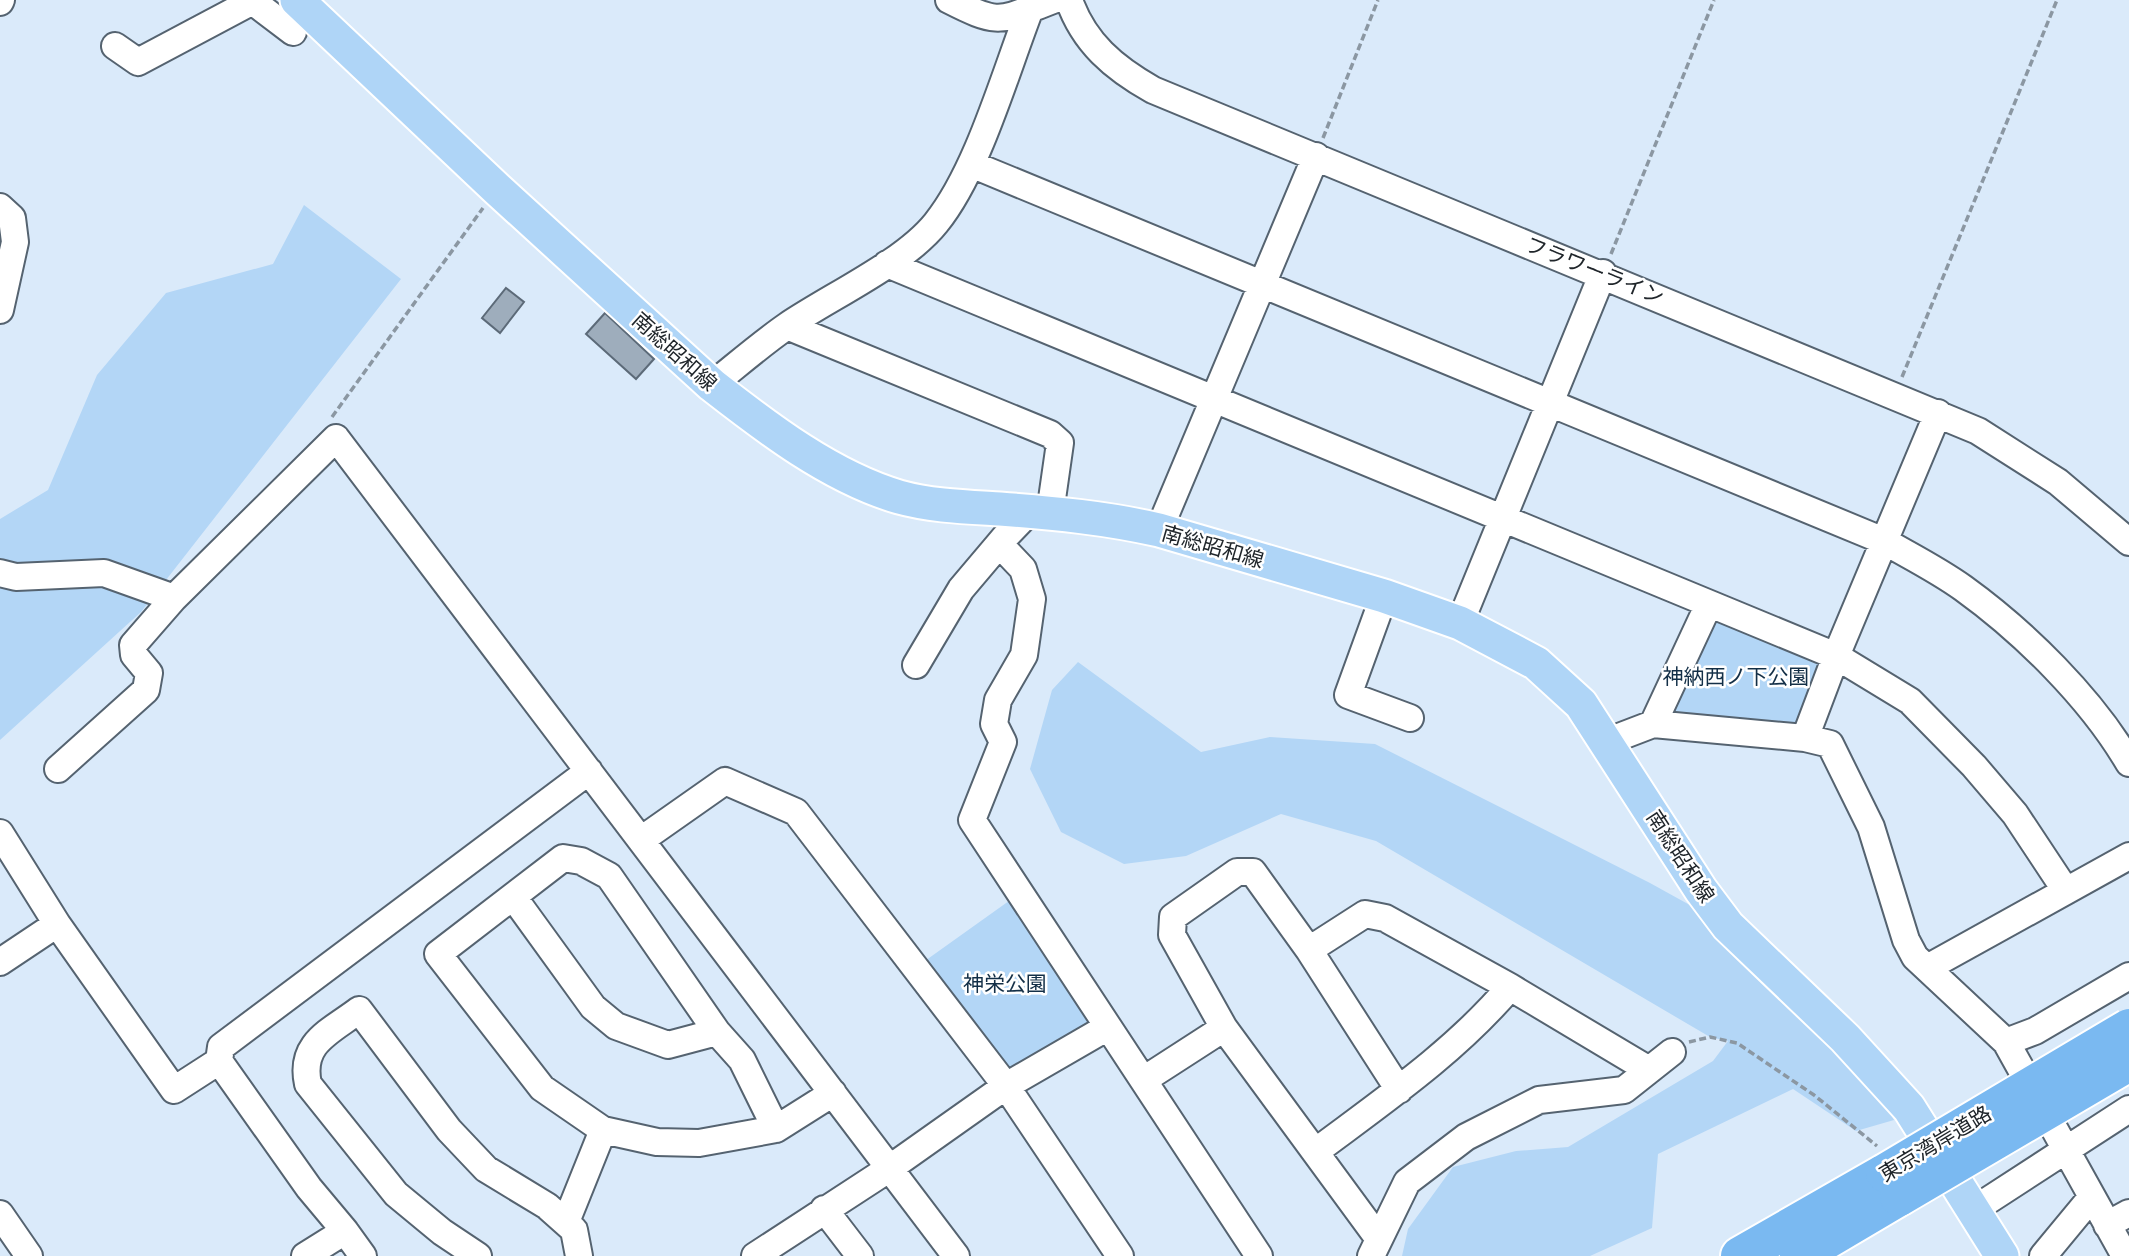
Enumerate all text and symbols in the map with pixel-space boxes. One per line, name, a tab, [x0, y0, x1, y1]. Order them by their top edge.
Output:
street label: フラワーライン	[1522, 229, 1668, 311]
street label: 南総昭和線	[627, 305, 723, 397]
street label: 南総昭和線	[1159, 518, 1267, 574]
park label: 神納西ノ下公園	[1663, 662, 1810, 690]
street label: 南総昭和線	[1641, 804, 1721, 908]
park label: 神栄公園	[963, 969, 1047, 997]
street label: 東京湾岸道路	[1874, 1099, 1996, 1187]

